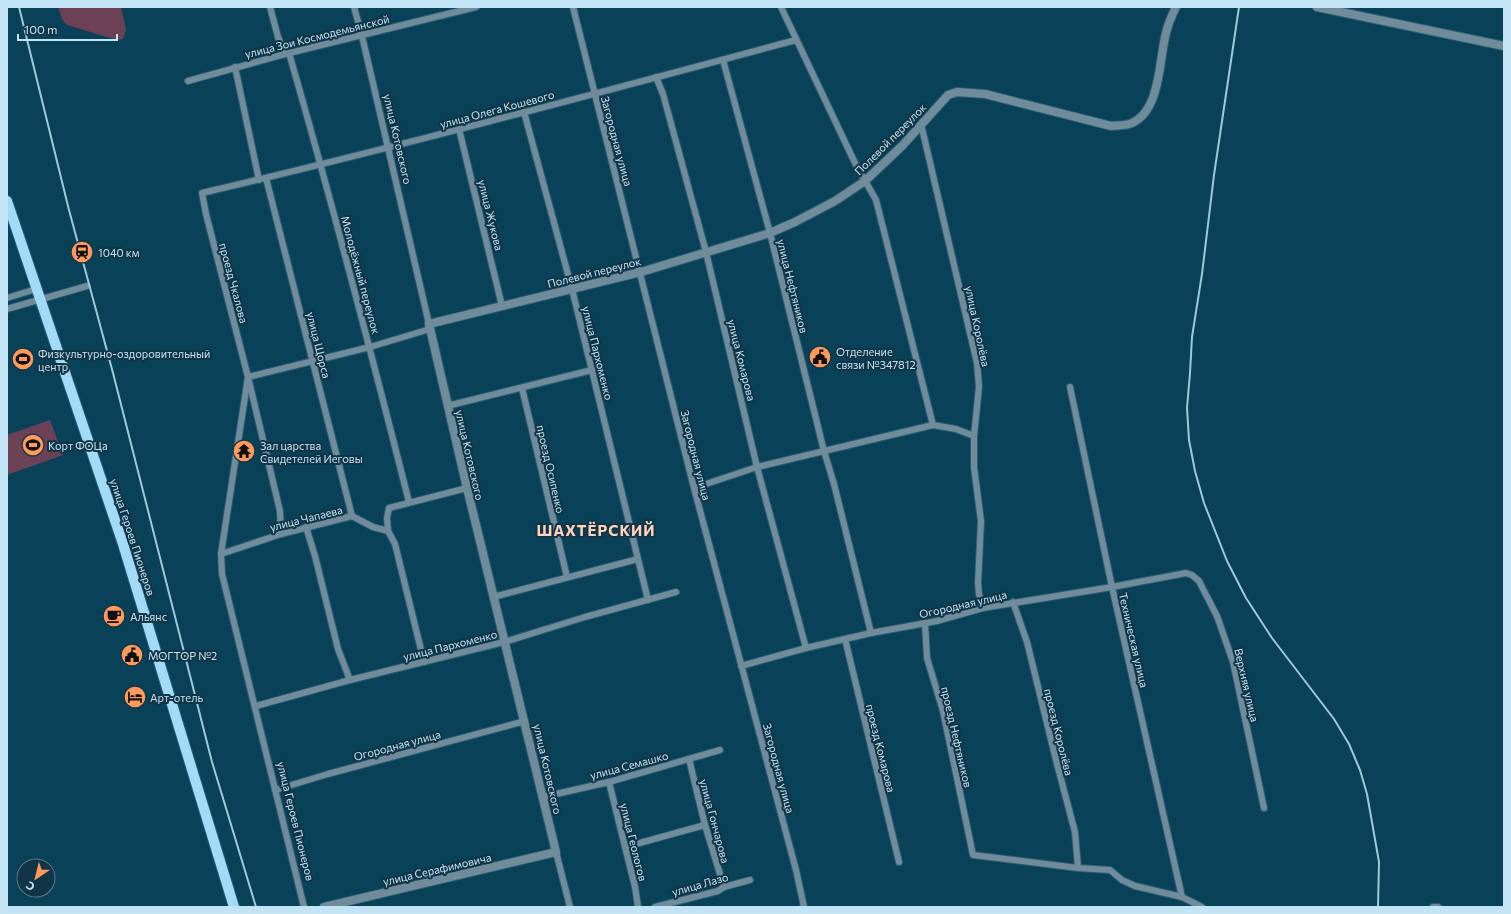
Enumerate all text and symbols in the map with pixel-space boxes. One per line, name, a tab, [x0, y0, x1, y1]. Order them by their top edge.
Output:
street label: улица Зои Космодемьянской	[243, 12, 391, 60]
scale bar	[18, 16, 117, 42]
text: 100 m	[24, 22, 58, 36]
street label: улица Олега Кошевого	[438, 87, 556, 131]
street label: улица Котовского	[381, 93, 415, 186]
street label: Загородная улица	[599, 95, 635, 187]
street label: Полевой переулок	[851, 100, 929, 178]
street label: улица Жукова	[476, 178, 506, 252]
street label: Молодёжный переулок	[339, 215, 383, 336]
street label: улица Нефтяников	[775, 238, 811, 334]
station icon: 1040 км	[69, 239, 95, 265]
street label: проезд Чкалова	[217, 242, 251, 324]
place label: 1040 км	[98, 246, 140, 259]
street label: Полевой переулок	[546, 254, 642, 290]
street label: улица Королёва	[963, 284, 993, 368]
street label: улица Пархоменко	[580, 305, 616, 402]
street label: улица Щорса	[304, 310, 334, 380]
street label: улица Комарова	[726, 318, 758, 402]
public building icon: Отделение связи №347812	[807, 344, 833, 370]
place label: Отделение связи №347812	[836, 345, 916, 371]
sports icon: Физкультурно-оздоровительный центр	[10, 346, 36, 372]
place label: Физкультурно-оздоровительный центр	[38, 347, 210, 373]
street label: Загородная улица	[678, 408, 714, 502]
street label: улица Котовского	[453, 409, 487, 502]
street label: проезд Осипенко	[535, 424, 568, 515]
sports icon: Корт ФОЦа	[20, 432, 46, 458]
temple icon: Зал царства Свидетелей Иеговы	[231, 438, 257, 464]
place label: Корт ФОЦа	[48, 439, 108, 452]
place label: Зал царства Свидетелей Иеговы	[260, 439, 363, 465]
street label: улица Героев Пионеров	[108, 477, 158, 597]
street label: улица Чапаева	[268, 503, 344, 533]
district label: ШАХТЁРСКИЙ	[537, 521, 655, 539]
street label: Огородная улица	[918, 588, 1008, 620]
street label: Техническая улица	[1117, 591, 1151, 689]
cafe icon: Альянс	[101, 603, 127, 629]
place label: Альянс	[130, 610, 167, 623]
street label: улица Пархоменко	[402, 627, 499, 663]
public building icon: МОГТОР №2	[119, 642, 145, 668]
street label: Верхняя улица	[1232, 647, 1262, 723]
place label: МОГТОР №2	[148, 649, 217, 662]
hotel icon: Арт-отель	[122, 684, 148, 710]
street label: проезд Нефтяников	[939, 685, 975, 789]
street label: проезд Королёва	[1042, 687, 1076, 777]
place label: Арт-отель	[150, 691, 204, 704]
street label: проезд Комарова	[864, 702, 898, 794]
street label: Загородная улица	[761, 722, 797, 814]
street label: улица Котовского	[531, 723, 565, 816]
street label: Огородная улица	[352, 727, 442, 763]
street label: улица Семашко	[588, 748, 670, 782]
street label: улица Героев Пионеров	[275, 760, 317, 882]
street label: улица Гончарова	[698, 778, 732, 864]
street label: улица Геологов	[618, 802, 650, 883]
street label: улица Серафимовича	[382, 850, 492, 888]
north arrow	[16, 858, 56, 898]
street label: улица Лазо	[670, 870, 730, 898]
text: С	[23, 879, 37, 894]

